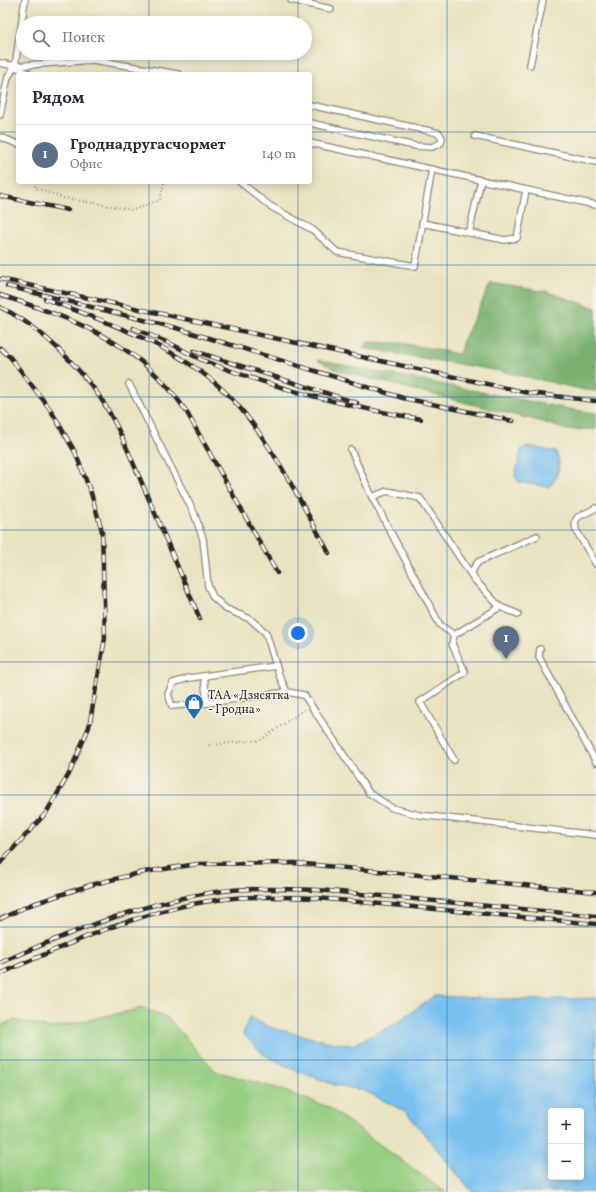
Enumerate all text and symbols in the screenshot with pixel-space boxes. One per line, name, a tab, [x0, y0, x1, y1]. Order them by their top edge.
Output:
search box	[16, 16, 312, 60]
icon: search	[30, 27, 52, 49]
text: Поиск	[62, 28, 105, 49]
text: Рядом	[32, 87, 85, 110]
text: Гроднадругасчормет	[70, 135, 226, 156]
text: 1	[42, 146, 48, 164]
text: 140 m	[262, 146, 296, 164]
text: Офис	[70, 156, 102, 174]
your location	[288, 623, 308, 643]
pin: 1	[493, 626, 519, 659]
place label: ТАА «Дзясятка - Гродна»	[208, 688, 289, 718]
shop icon: ТАА «Дзясятка - Гродна»	[183, 692, 205, 720]
map controls	[548, 1108, 584, 1180]
button: +	[548, 1108, 584, 1144]
button: −	[548, 1144, 584, 1180]

